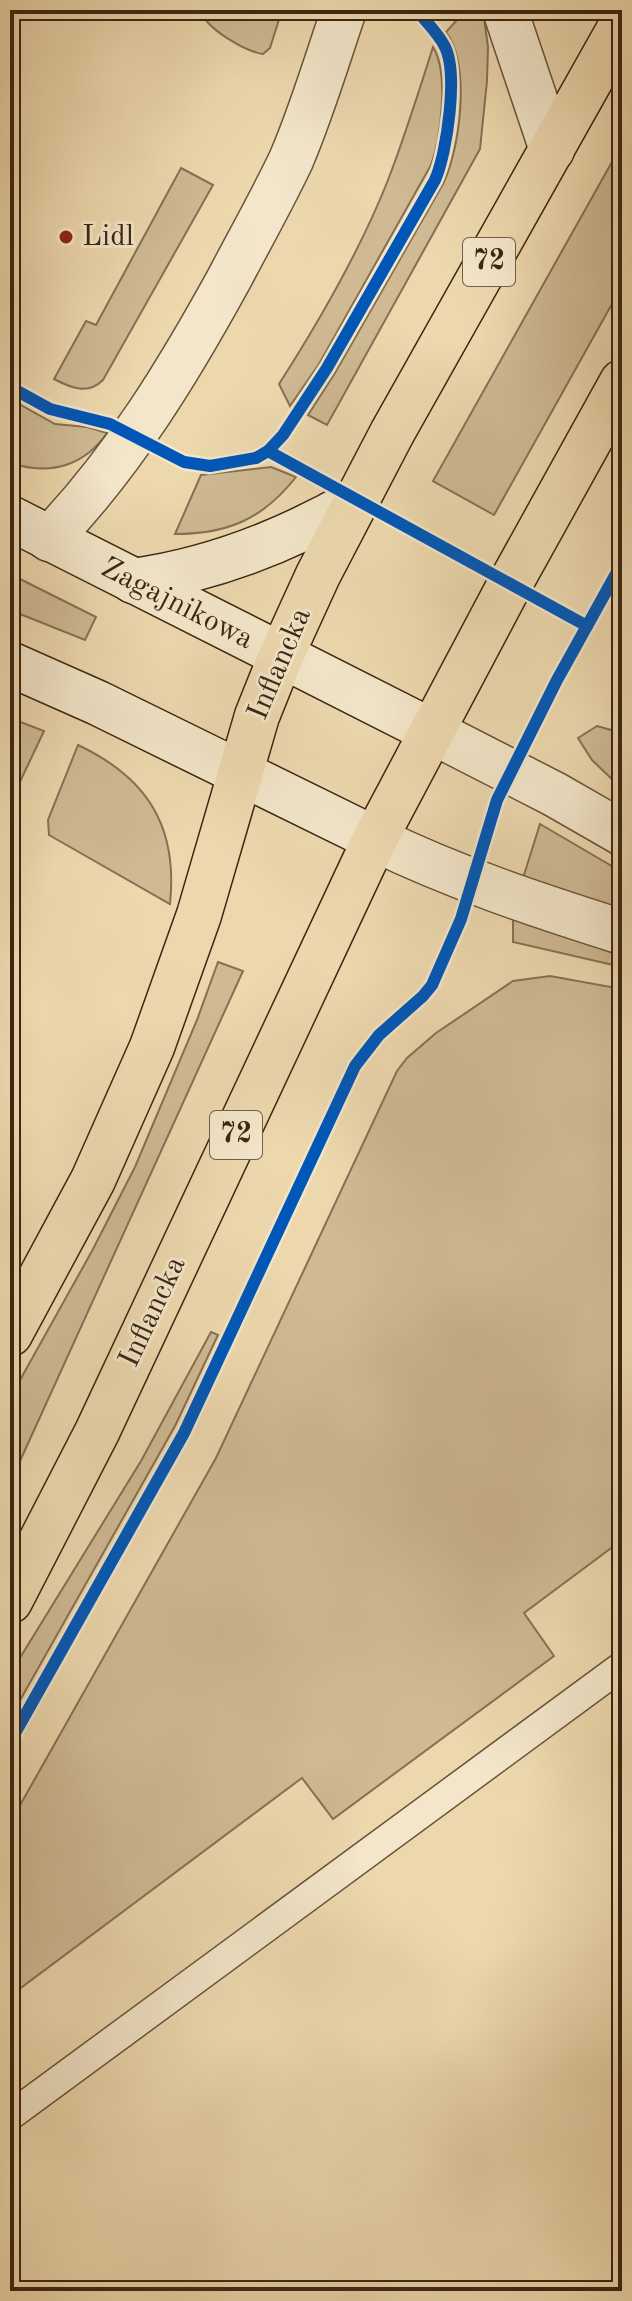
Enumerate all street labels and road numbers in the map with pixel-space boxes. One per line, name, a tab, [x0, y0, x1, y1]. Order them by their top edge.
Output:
road number: 72	[463, 238, 515, 286]
street label: Zagajnikowa	[96, 553, 258, 655]
street label: Inflancka	[243, 603, 317, 724]
road number: 72	[210, 1111, 262, 1159]
street label: Inflancka	[114, 1252, 192, 1372]

